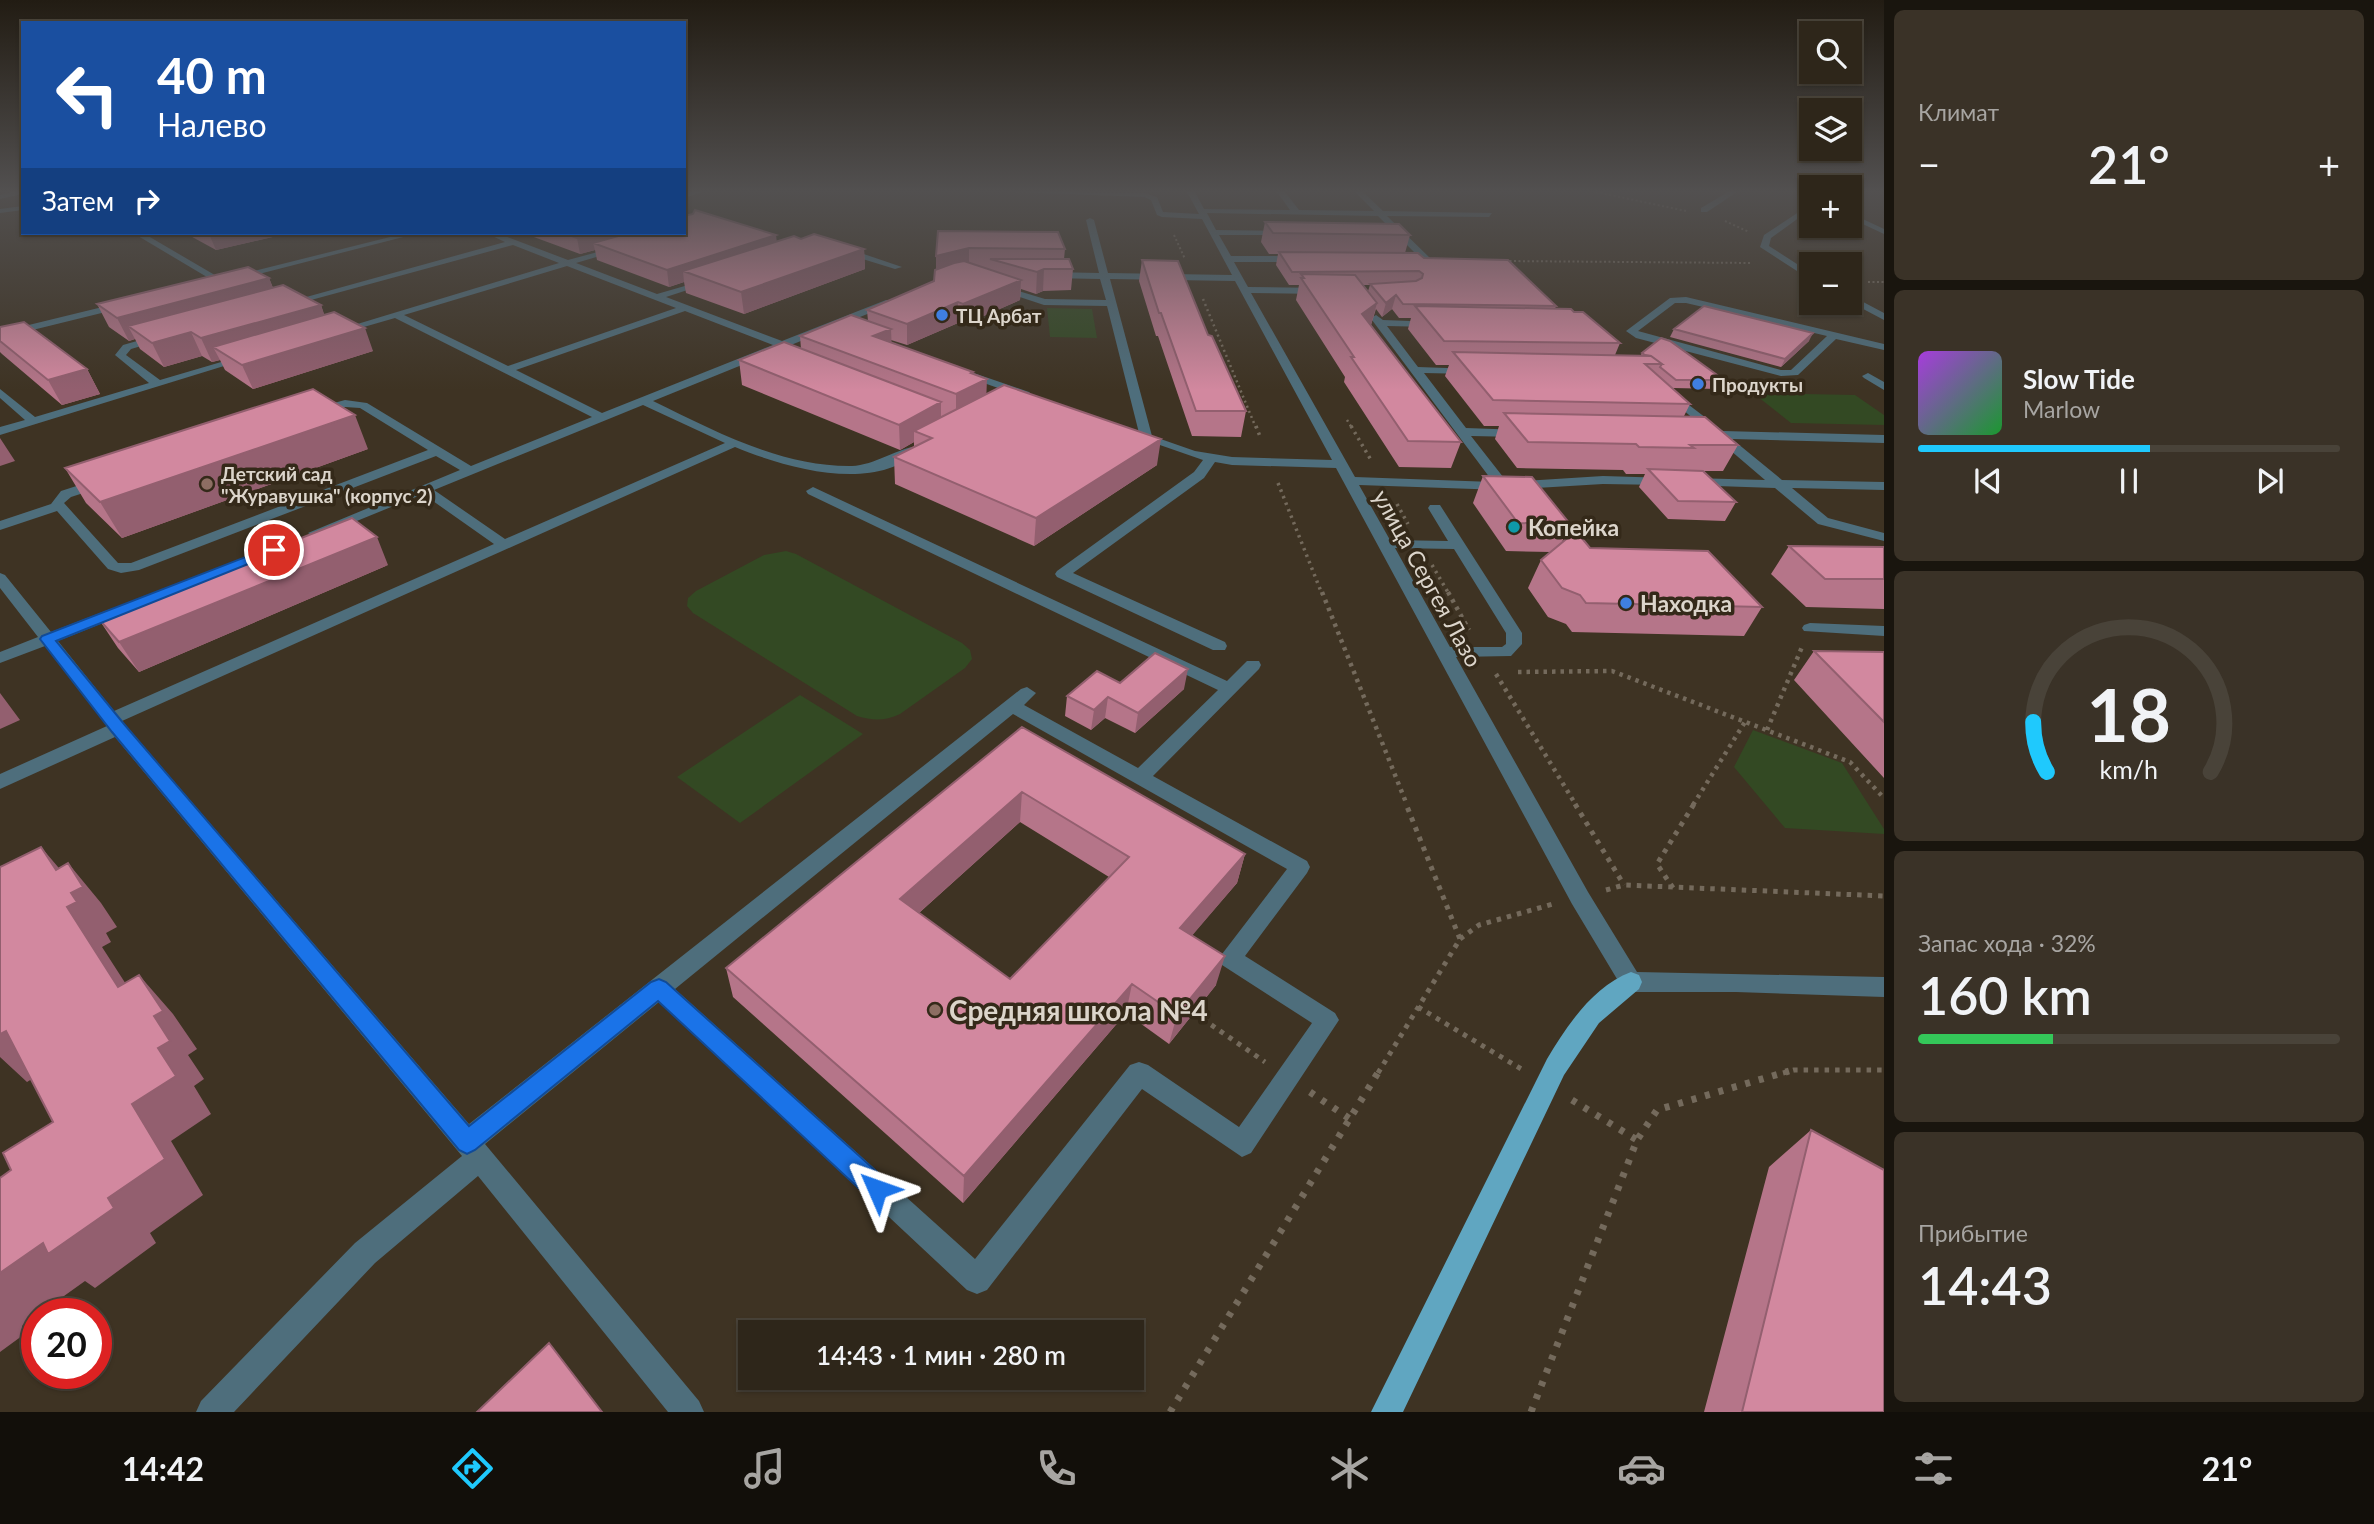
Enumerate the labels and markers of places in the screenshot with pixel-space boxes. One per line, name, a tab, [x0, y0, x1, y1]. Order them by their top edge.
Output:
place label: ТЦ Арбат	[956, 304, 1042, 327]
marker: ТЦ Арбат	[934, 307, 950, 323]
place label: Продукты	[1712, 373, 1803, 396]
marker: Продукты	[1690, 376, 1706, 392]
place label: Детский сад "Журавушка" (корпус 2)	[221, 462, 432, 507]
marker: Детский сад "Журавушка" (корпус 2)	[199, 476, 215, 492]
place label: Копейка	[1528, 513, 1619, 541]
marker: Копейка	[1506, 519, 1522, 535]
pin	[244, 520, 304, 580]
place label: Находка	[1640, 589, 1732, 617]
marker: Находка	[1618, 595, 1634, 611]
place label: Средняя школа №4	[949, 993, 1208, 1027]
marker: Средняя школа №4	[927, 1002, 943, 1018]

